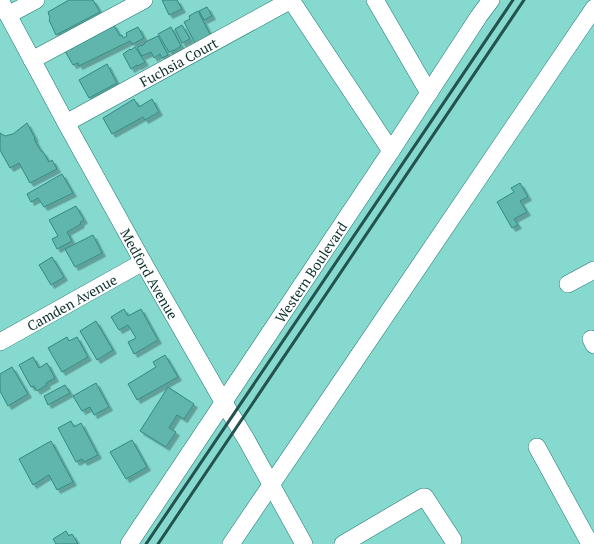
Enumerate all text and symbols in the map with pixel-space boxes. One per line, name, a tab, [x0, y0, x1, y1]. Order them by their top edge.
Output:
street label: Fuchsia Court	[136, 32, 221, 91]
street label: Western Boulevard	[270, 218, 351, 326]
street label: Medford Avenue	[117, 225, 183, 322]
street label: Camden Avenue	[23, 269, 120, 335]

